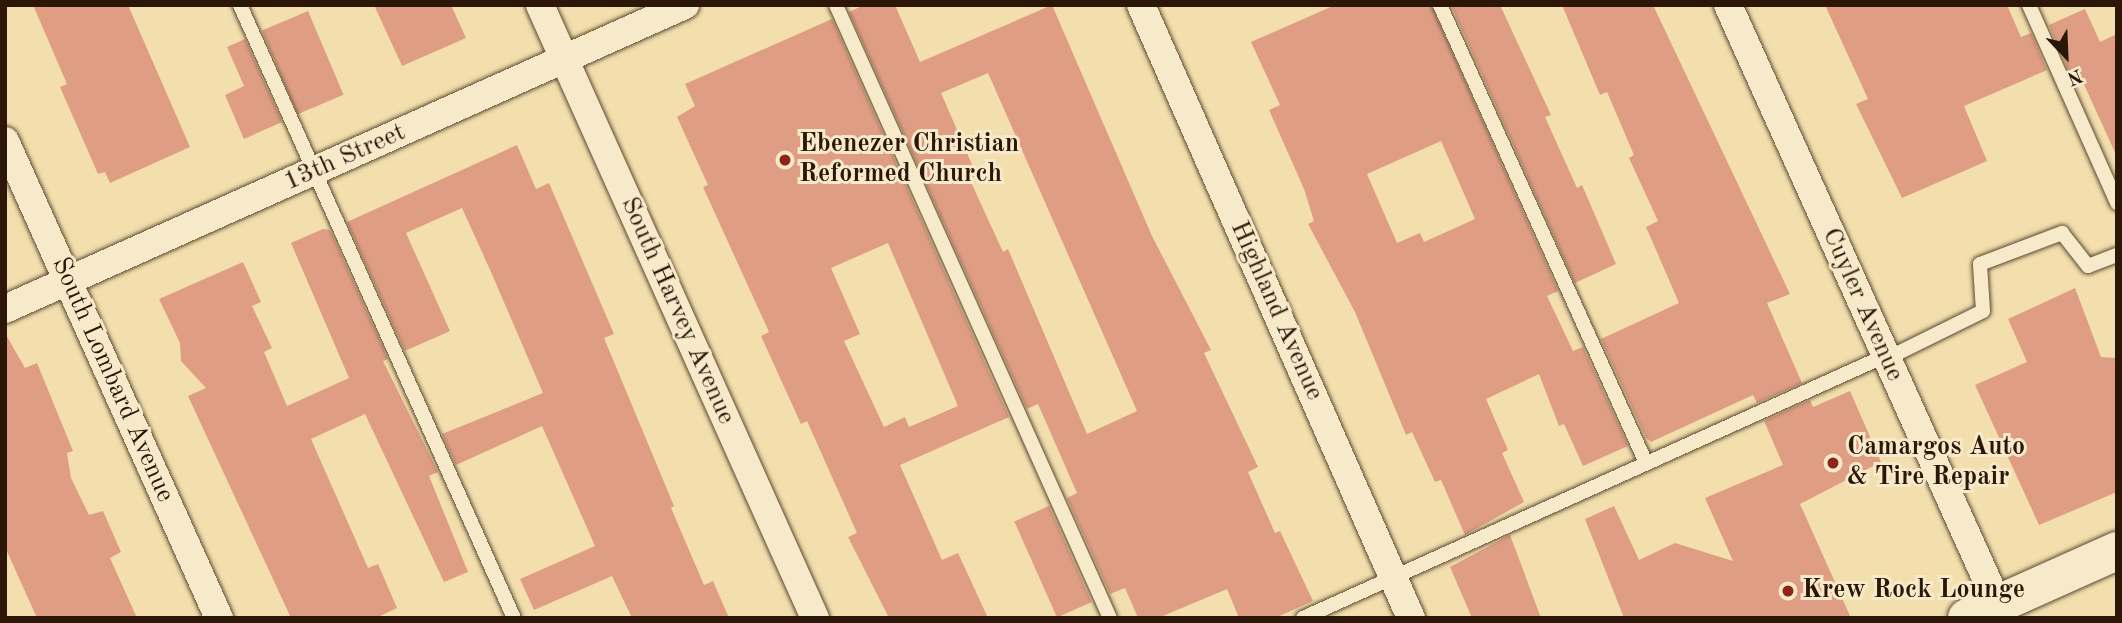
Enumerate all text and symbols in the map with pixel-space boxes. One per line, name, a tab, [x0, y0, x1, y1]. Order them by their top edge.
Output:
north arrow	[2031, 21, 2101, 91]
text: N	[2064, 64, 2085, 87]
street label: 13th Street	[279, 117, 411, 199]
place label: Ebenezer Christian Reformed Church	[799, 129, 1019, 190]
marker: Ebenezer Christian Reformed Church	[777, 152, 793, 168]
street label: South Harvey Avenue	[613, 192, 741, 430]
street label: Highland Avenue	[1222, 216, 1330, 406]
street label: Cuyler Avenue	[1814, 223, 1910, 387]
street label: South Lombard Avenue	[44, 253, 180, 507]
place label: Camargos Auto & Tire Repair	[1847, 432, 2025, 494]
marker: Camargos Auto & Tire Repair	[1825, 455, 1841, 471]
place label: Krew Rock Lounge	[1802, 575, 2025, 607]
marker: Krew Rock Lounge	[1780, 583, 1796, 599]

